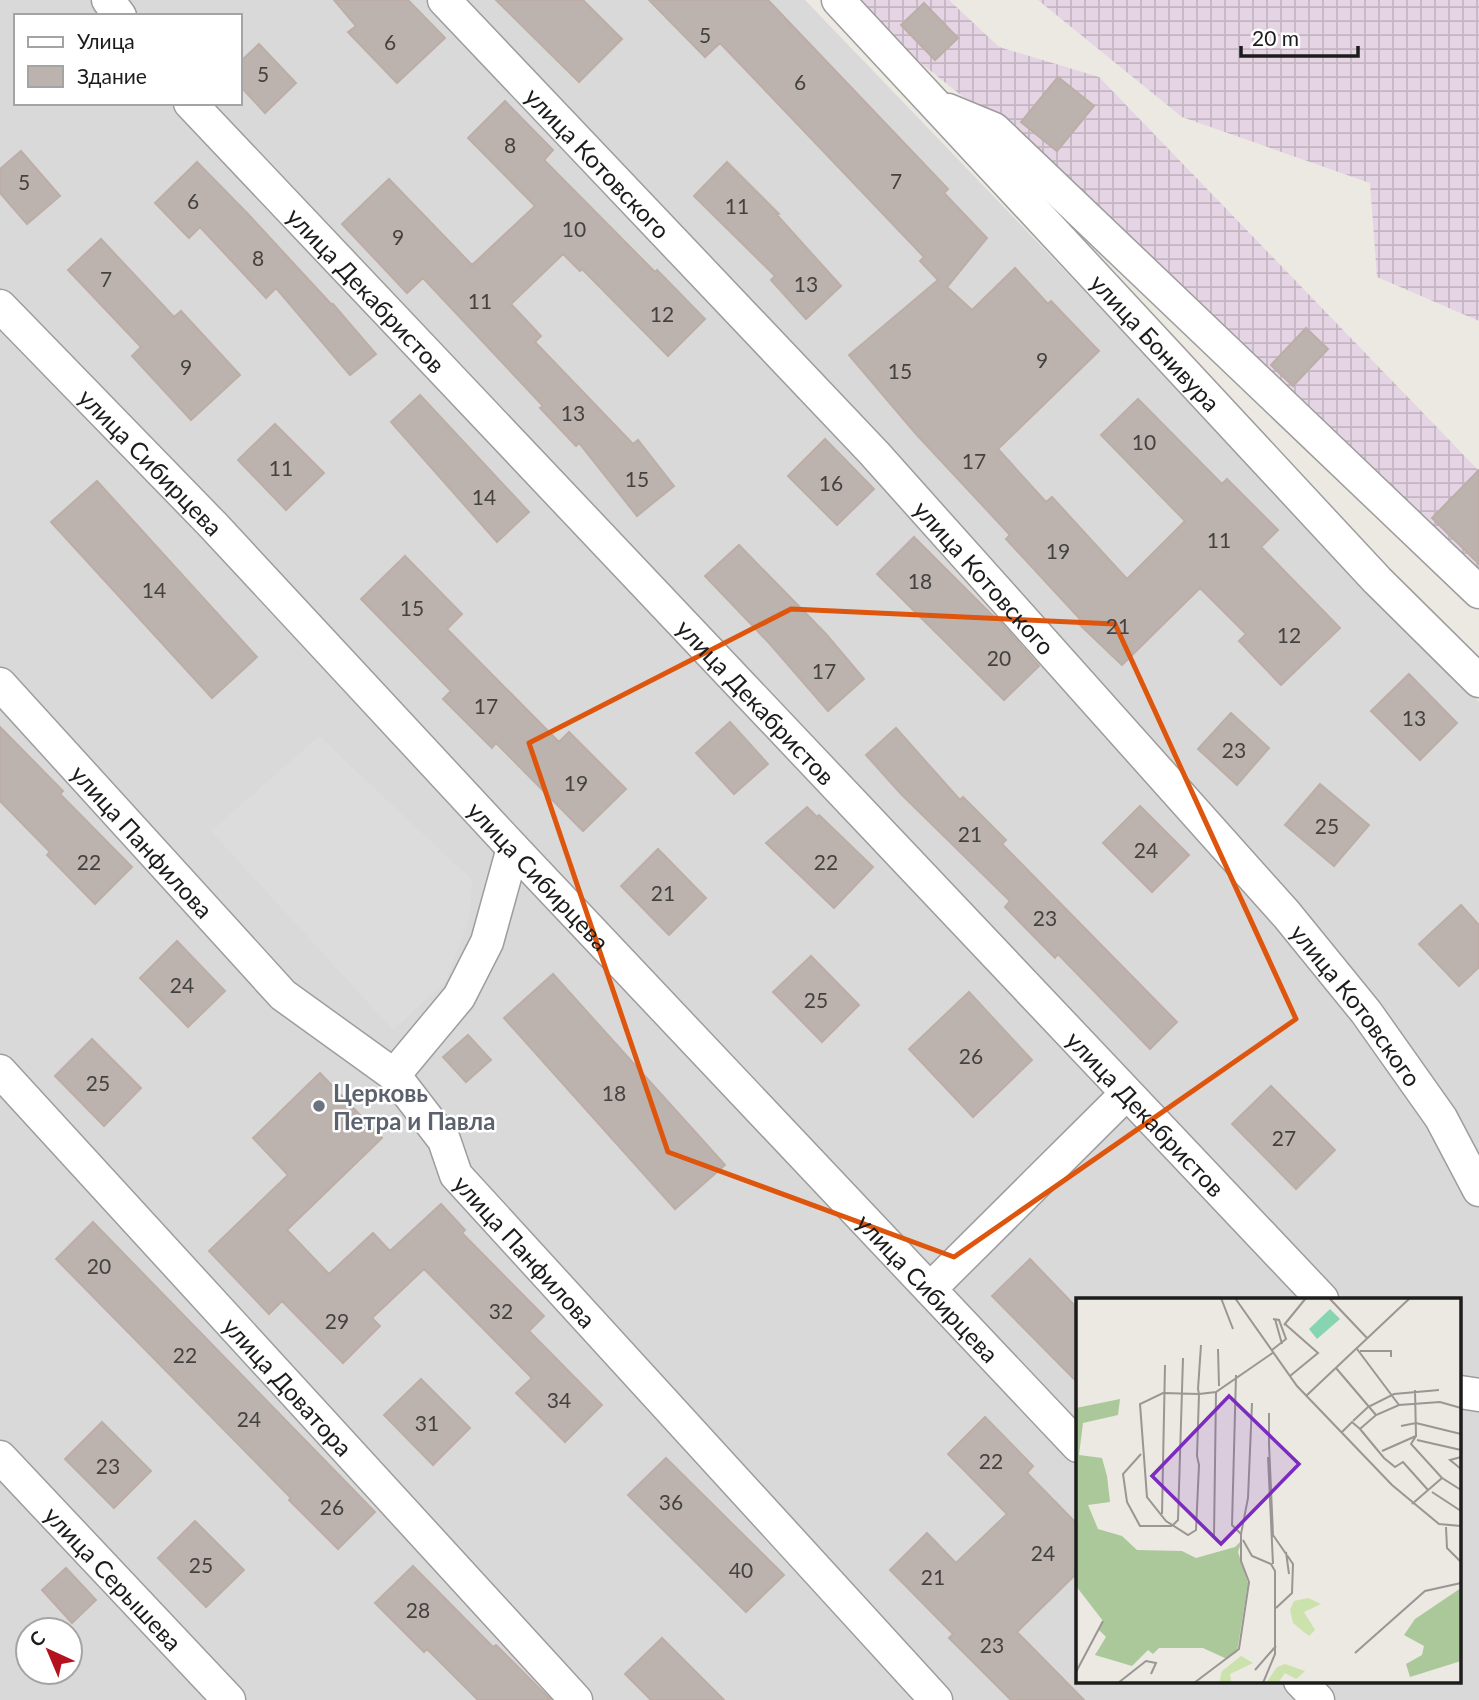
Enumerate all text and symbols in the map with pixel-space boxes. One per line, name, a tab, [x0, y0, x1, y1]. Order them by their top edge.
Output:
legend	[14, 14, 242, 105]
scale bar	[1241, 14, 1358, 58]
house number: 5	[699, 22, 711, 47]
text: 20 m	[1252, 25, 1299, 50]
text: Улица	[77, 28, 135, 53]
house number: 6	[384, 29, 396, 54]
house number: 5	[257, 61, 269, 86]
text: Здание	[77, 63, 147, 88]
house number: 6	[794, 69, 806, 94]
street label: улица Котовского	[520, 81, 677, 244]
house number: 8	[504, 132, 516, 157]
house number: 7	[890, 168, 902, 193]
house number: 5	[18, 169, 30, 194]
house number: 6	[187, 188, 199, 213]
house number: 11	[725, 193, 749, 218]
street label: улица Декабристов	[282, 201, 452, 378]
house number: 10	[562, 216, 586, 241]
house number: 9	[392, 224, 404, 249]
house number: 8	[252, 245, 264, 270]
house number: 7	[100, 266, 112, 291]
street label: улица Бонивура	[1085, 267, 1227, 417]
house number: 13	[794, 271, 818, 296]
house number: 11	[468, 288, 492, 313]
house number: 12	[650, 301, 674, 326]
house number: 9	[1036, 347, 1048, 372]
house number: 9	[180, 354, 192, 379]
house number: 15	[888, 358, 912, 383]
street label: улица Сибирцева	[73, 382, 229, 541]
house number: 13	[561, 400, 585, 425]
house number: 10	[1132, 429, 1156, 454]
house number: 17	[962, 448, 986, 473]
house number: 11	[269, 455, 293, 480]
house number: 15	[625, 466, 649, 491]
house number: 16	[819, 470, 843, 495]
house number: 14	[472, 484, 496, 509]
street label: улица Котовского	[908, 494, 1061, 660]
house number: 11	[1207, 527, 1231, 552]
house number: 19	[1046, 538, 1070, 563]
house number: 18	[908, 568, 932, 593]
house number: 14	[142, 577, 166, 602]
house number: 15	[400, 595, 424, 620]
street label: улица Декабристов	[671, 613, 842, 790]
house number: 21	[1106, 613, 1130, 638]
house number: 12	[1277, 622, 1301, 647]
house number: 20	[987, 645, 1011, 670]
house number: 17	[812, 658, 836, 683]
house number: 17	[474, 693, 498, 718]
house number: 13	[1402, 705, 1426, 730]
house number: 23	[1222, 737, 1246, 762]
street label: улица Панфилова	[66, 758, 220, 923]
house number: 19	[564, 770, 588, 795]
street label: улица Сибирцева	[462, 795, 616, 956]
house number: 25	[1315, 813, 1339, 838]
house number: 21	[958, 821, 982, 846]
house number: 24	[1134, 837, 1158, 862]
house number: 22	[77, 849, 101, 874]
house number: 22	[814, 849, 838, 874]
house number: 21	[651, 880, 675, 905]
house number: 23	[1033, 905, 1057, 930]
street label: улица Котовского	[1285, 918, 1428, 1092]
house number: 24	[170, 972, 194, 997]
house number: 25	[804, 987, 828, 1012]
street label: улица Декабристов	[1061, 1025, 1231, 1202]
house number: 26	[959, 1043, 983, 1068]
house number: 25	[86, 1070, 110, 1095]
place label: Церковь Петра и Павла	[333, 1078, 495, 1135]
house number: 18	[602, 1080, 626, 1105]
marker: Церковь Петра и Павла	[311, 1098, 327, 1114]
house number: 27	[1272, 1125, 1296, 1150]
street label: улица Панфилова	[448, 1168, 602, 1333]
street label: улица Сибирцева	[851, 1207, 1005, 1368]
house number: 20	[87, 1253, 111, 1278]
house number: 32	[489, 1298, 513, 1323]
inset map	[1076, 1298, 1462, 1682]
house number: 29	[325, 1308, 349, 1333]
street label: улица Доватора	[218, 1311, 359, 1461]
house number: 22	[173, 1342, 197, 1367]
house number: 34	[547, 1387, 571, 1412]
house number: 24	[237, 1406, 261, 1431]
house number: 31	[415, 1410, 439, 1435]
house number: 22	[979, 1448, 1003, 1473]
house number: 23	[96, 1453, 120, 1478]
house number: 36	[659, 1489, 683, 1514]
house number: 26	[320, 1494, 344, 1519]
street label: улица Серышева	[39, 1500, 189, 1656]
house number: 24	[1031, 1540, 1055, 1565]
house number: 25	[189, 1552, 213, 1577]
house number: 40	[729, 1557, 753, 1582]
house number: 21	[921, 1564, 945, 1589]
house number: 28	[406, 1597, 430, 1622]
north arrow	[14, 1616, 84, 1686]
text: С	[24, 1625, 50, 1651]
house number: 23	[980, 1632, 1004, 1657]

